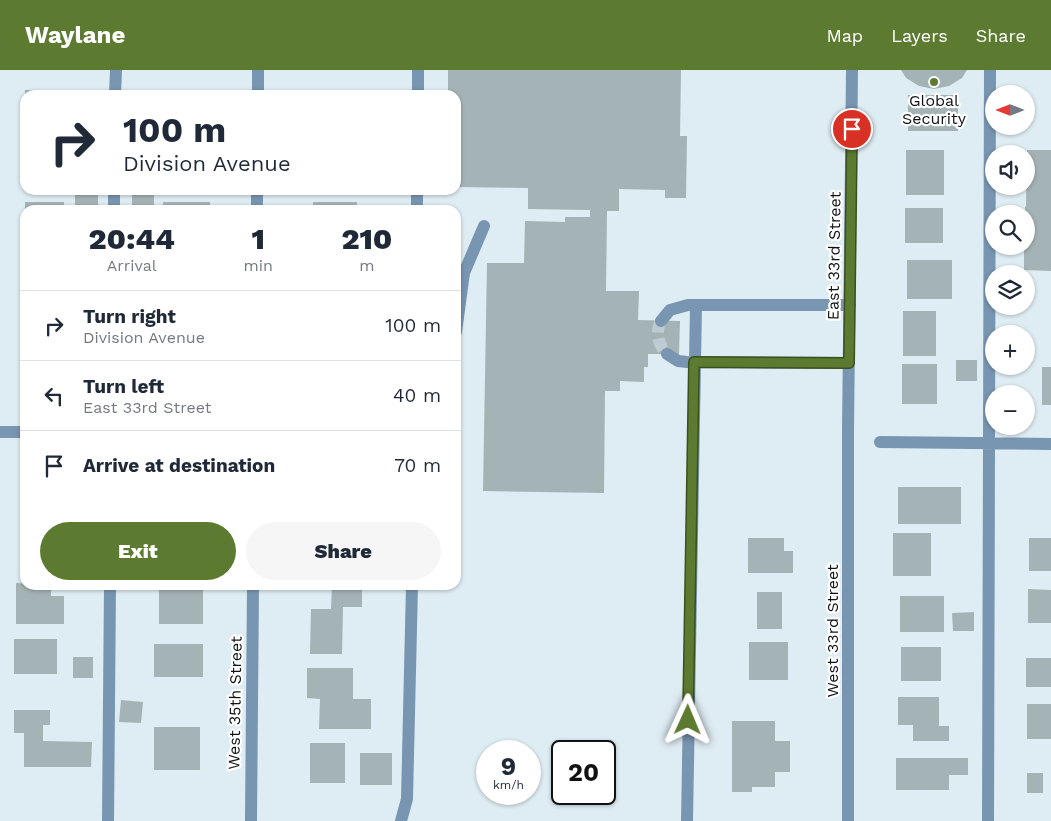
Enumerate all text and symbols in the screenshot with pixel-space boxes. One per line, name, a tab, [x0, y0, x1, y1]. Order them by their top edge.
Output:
text: Waylane	[25, 21, 125, 49]
text: Map	[826, 25, 863, 46]
text: Layers	[891, 25, 948, 46]
text: Share	[976, 25, 1026, 46]
marker: Global Security	[928, 76, 940, 88]
north arrow	[985, 85, 1035, 135]
map controls	[985, 85, 1035, 435]
place label: Global Security	[902, 91, 967, 128]
pin	[831, 108, 873, 150]
text: 100 m	[123, 109, 226, 151]
icon: right	[40, 110, 105, 175]
icon: arrive	[838, 115, 866, 143]
button: sound	[985, 145, 1035, 195]
text: Division Avenue	[123, 151, 291, 176]
street label: East 33rd Street	[823, 191, 845, 320]
button: search	[985, 205, 1035, 255]
text: 20:44	[89, 221, 175, 256]
text: 1	[251, 221, 265, 256]
text: 210	[341, 221, 392, 256]
text: Arrival	[107, 256, 157, 275]
text: min	[243, 256, 273, 275]
text: m	[359, 256, 375, 275]
button: layers	[985, 265, 1035, 315]
text: Turn right	[83, 305, 176, 328]
icon: right	[40, 312, 68, 340]
text: 100 m	[385, 314, 441, 337]
button: +	[985, 325, 1035, 375]
text: Division Avenue	[83, 328, 205, 347]
text: Turn left	[83, 375, 164, 398]
icon: left	[40, 382, 68, 410]
text: 40 m	[393, 384, 441, 407]
button: −	[985, 385, 1035, 435]
text: East 33rd Street	[83, 398, 211, 417]
icon: arrive	[40, 452, 68, 480]
text: Arrive at destination	[83, 454, 275, 477]
text: 70 m	[394, 454, 441, 477]
button: Exit	[40, 522, 236, 580]
button: Share	[246, 522, 441, 580]
street label: West 33rd Street	[823, 564, 842, 698]
street label: West 35th Street	[224, 636, 246, 770]
position arrow	[661, 693, 713, 745]
speed limit sign: 20	[551, 740, 616, 805]
text: 9	[501, 752, 516, 781]
text: km/h	[493, 778, 524, 792]

